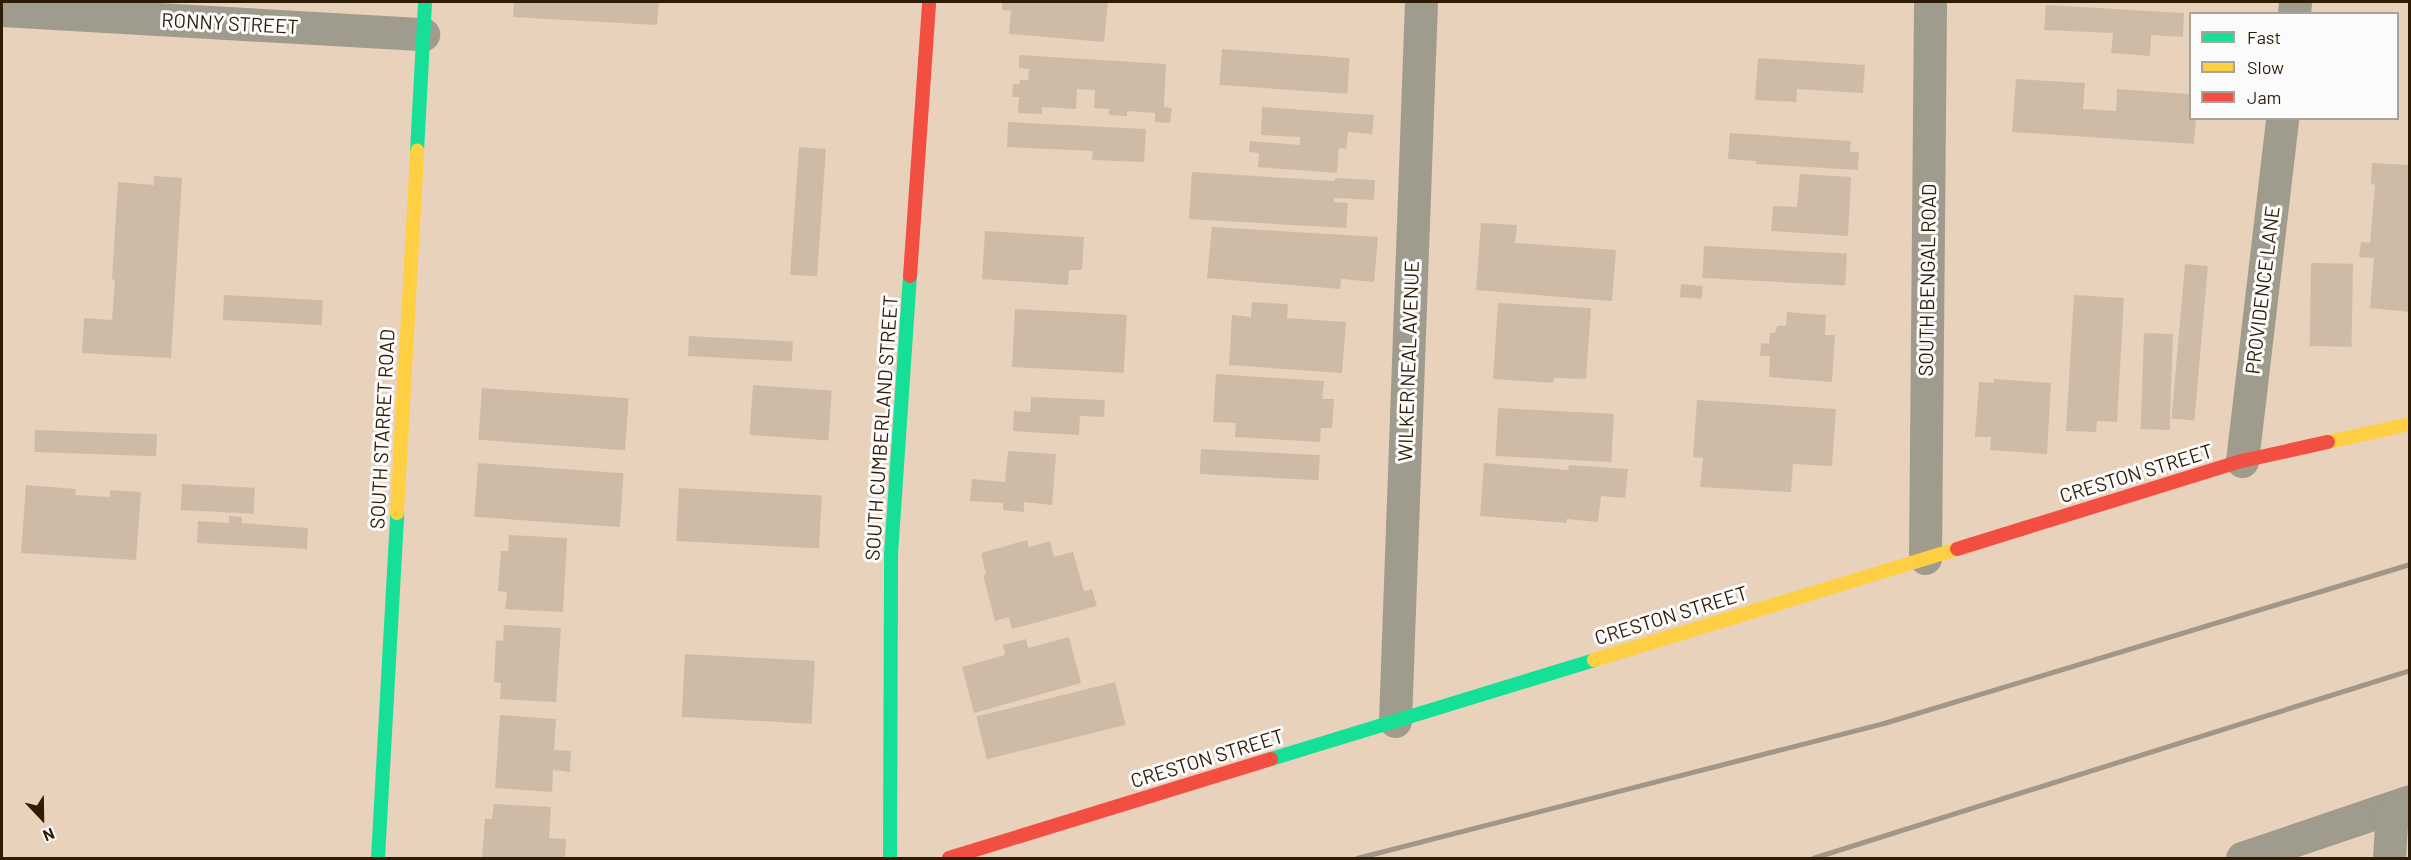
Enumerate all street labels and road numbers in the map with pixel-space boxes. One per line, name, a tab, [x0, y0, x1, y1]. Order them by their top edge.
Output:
street label: RONNY STREET	[161, 7, 299, 39]
street label: SOUTH BENGAL ROAD	[1913, 184, 1941, 376]
street label: PROVIDENCE LANE	[2240, 205, 2284, 375]
street label: WILKER NEAL AVENUE	[1393, 260, 1423, 462]
street label: SOUTH CUMBERLAND STREET	[860, 294, 902, 562]
street label: SOUTH STARRET ROAD	[365, 328, 399, 530]
street label: CRESTON STREET	[2057, 438, 2215, 508]
street label: CRESTON STREET	[1592, 580, 1750, 650]
street label: CRESTON STREET	[1128, 723, 1286, 793]

